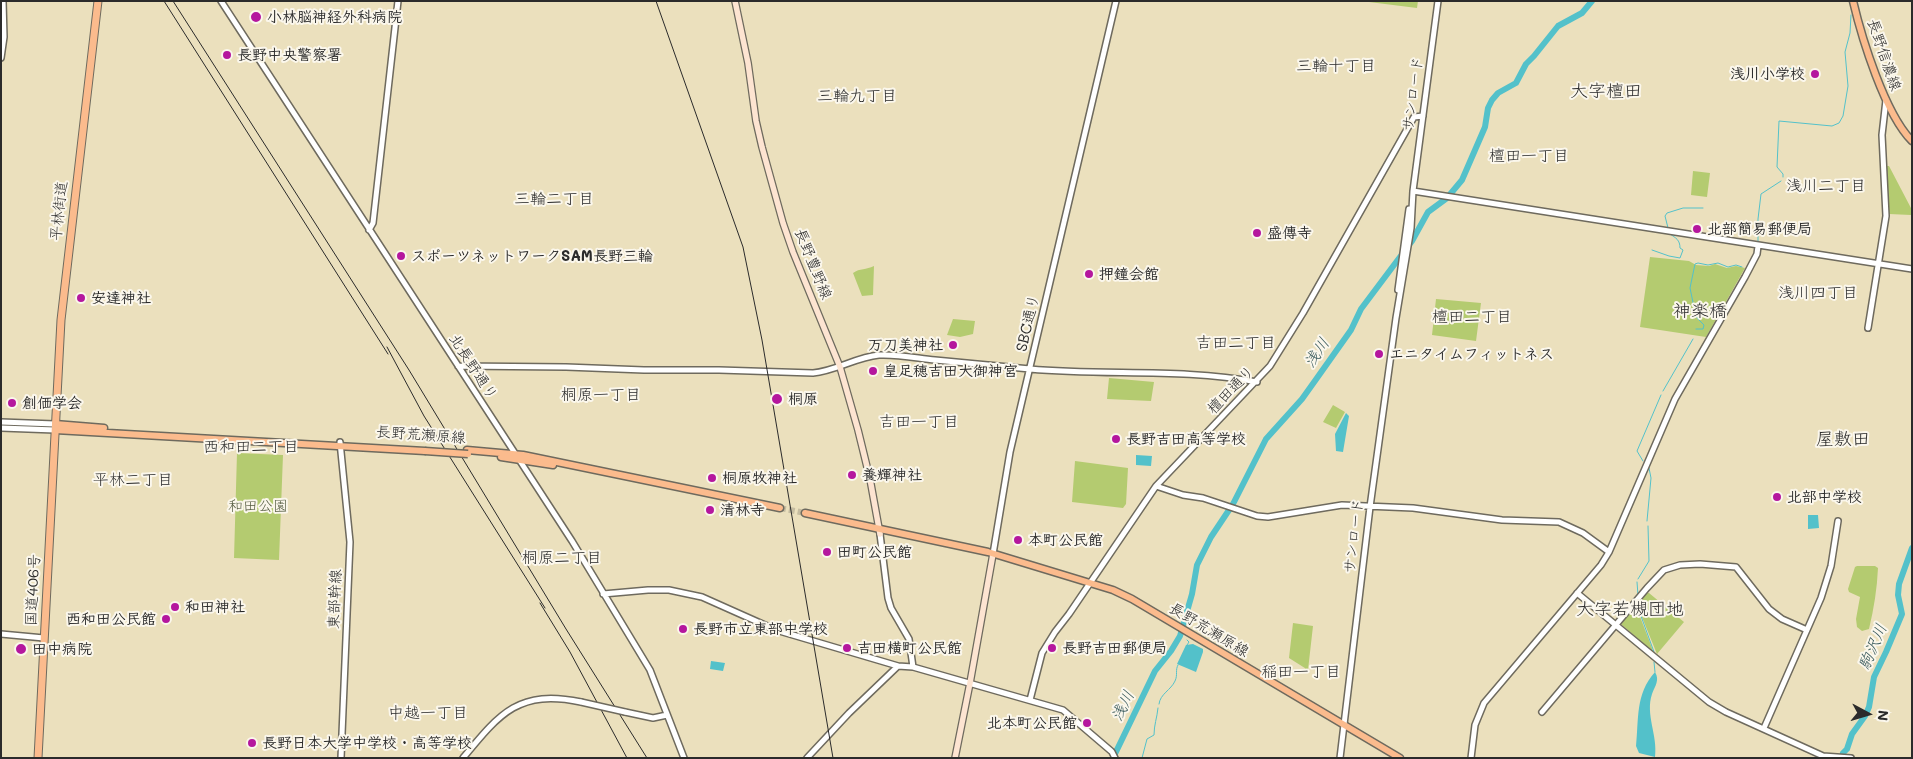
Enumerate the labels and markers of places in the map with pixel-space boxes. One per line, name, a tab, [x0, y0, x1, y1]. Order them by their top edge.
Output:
place label: 小林脳神経外科病院	[267, 8, 402, 26]
marker: 小林脳神経外科病院	[249, 10, 263, 24]
place label: 長野中央警察署	[237, 46, 342, 64]
marker: 長野中央警察署	[221, 49, 233, 61]
place label: 浅川小学校	[1730, 65, 1805, 83]
marker: 浅川小学校	[1809, 68, 1821, 80]
place label: 北部簡易郵便局	[1707, 220, 1812, 238]
marker: 北部簡易郵便局	[1691, 223, 1703, 235]
place label: 盛傳寺	[1267, 224, 1312, 242]
marker: 盛傳寺	[1251, 227, 1263, 239]
place label: スポーツネットワークSAM長野三輪	[411, 247, 653, 265]
marker: スポーツネットワークSAM長野三輪	[395, 250, 407, 262]
place label: 押鐘会館	[1099, 265, 1159, 283]
marker: 押鐘会館	[1083, 268, 1095, 280]
place label: 安達神社	[91, 289, 151, 307]
marker: 安達神社	[75, 292, 87, 304]
place label: 万刀美神社	[868, 336, 943, 354]
marker: 万刀美神社	[947, 339, 959, 351]
place label: エニタイムフィットネス	[1389, 345, 1554, 363]
marker: エニタイムフィットネス	[1373, 348, 1385, 360]
place label: 皇足穂吉田大御神宮	[883, 362, 1018, 380]
marker: 皇足穂吉田大御神宮	[867, 365, 879, 377]
place label: 桐原	[788, 390, 818, 408]
marker: 桐原	[770, 392, 784, 406]
place label: 創価学会	[22, 394, 82, 412]
marker: 創価学会	[6, 397, 18, 409]
place label: 長野吉田高等学校	[1126, 430, 1246, 448]
marker: 長野吉田高等学校	[1110, 433, 1122, 445]
place label: 養輝神社	[862, 466, 922, 484]
place label: 桐原牧神社	[722, 469, 797, 487]
marker: 養輝神社	[846, 469, 858, 481]
marker: 桐原牧神社	[706, 472, 718, 484]
place label: 北部中学校	[1787, 488, 1862, 506]
marker: 北部中学校	[1771, 491, 1783, 503]
place label: 清林寺	[720, 501, 765, 519]
marker: 清林寺	[704, 504, 716, 516]
place label: 本町公民館	[1028, 531, 1103, 549]
marker: 本町公民館	[1012, 534, 1024, 546]
place label: 田町公民館	[837, 543, 912, 561]
marker: 田町公民館	[821, 546, 833, 558]
place label: 和田神社	[185, 598, 245, 616]
marker: 和田神社	[169, 601, 181, 613]
place label: 西和田公民館	[66, 610, 156, 628]
marker: 西和田公民館	[160, 613, 172, 625]
place label: 長野市立東部中学校	[693, 620, 828, 638]
marker: 長野市立東部中学校	[677, 623, 689, 635]
place label: 吉田横町公民館	[857, 639, 962, 657]
place label: 長野吉田郵便局	[1062, 639, 1167, 657]
place label: 田中病院	[32, 640, 92, 658]
marker: 田中病院	[14, 642, 28, 656]
marker: 吉田横町公民館	[841, 642, 853, 654]
marker: 長野吉田郵便局	[1046, 642, 1058, 654]
place label: 北本町公民館	[987, 714, 1077, 732]
marker: 北本町公民館	[1081, 717, 1093, 729]
place label: 長野日本大学中学校・高等学校	[262, 734, 472, 752]
marker: 長野日本大学中学校・高等学校	[246, 737, 258, 749]

